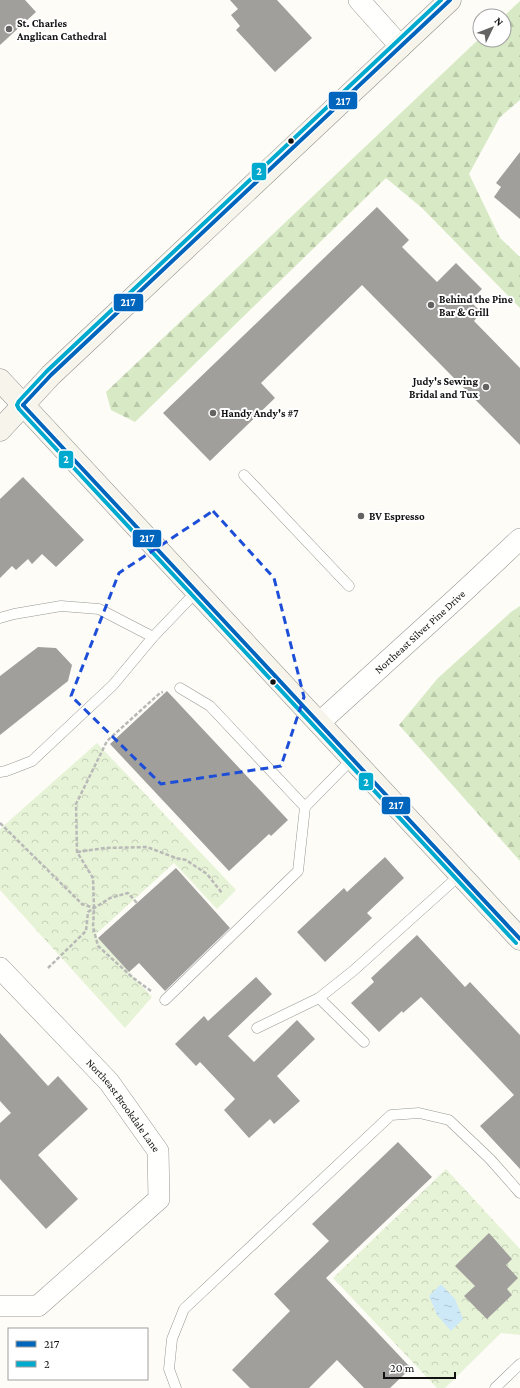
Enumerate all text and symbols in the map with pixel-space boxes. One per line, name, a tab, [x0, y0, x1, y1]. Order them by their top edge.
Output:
north arrow	[472, 8, 512, 48]
text: N	[492, 14, 507, 28]
place label: St. Charles Anglican Cathedral	[16, 17, 107, 42]
marker: St. Charles Anglican Cathedral	[4, 24, 14, 34]
line badge: 217	[328, 91, 358, 110]
text: 217	[335, 95, 351, 107]
unlabelled marker	[286, 136, 296, 146]
line badge: 2	[251, 162, 267, 181]
text: 2	[256, 165, 262, 177]
line badge: 217	[113, 293, 144, 312]
place label: Behind the Pine Bar & Grill	[439, 293, 513, 318]
text: 217	[120, 296, 136, 308]
marker: Behind the Pine Bar & Grill	[426, 300, 436, 310]
place label: Judy's Sewing Bridal and Tux	[409, 375, 478, 400]
marker: Judy's Sewing Bridal and Tux	[481, 382, 491, 392]
place label: Handy Andy's #7	[221, 407, 299, 419]
marker: Handy Andy's #7	[208, 408, 218, 418]
line badge: 2	[58, 450, 74, 469]
text: 2	[63, 453, 69, 465]
place label: BV Espresso	[369, 510, 425, 522]
marker: BV Espresso	[356, 511, 366, 521]
line badge: 217	[132, 529, 162, 548]
text: 217	[139, 532, 155, 544]
street label: Northeast Silver Pine Drive	[372, 587, 468, 676]
unlabelled marker	[268, 677, 278, 687]
line badge: 2	[358, 772, 374, 791]
text: 2	[363, 776, 369, 788]
line badge: 217	[381, 796, 411, 815]
text: 217	[388, 799, 404, 811]
street label: Northeast Brookdale Lane	[84, 1056, 163, 1154]
legend	[8, 1328, 148, 1380]
text: 217	[44, 1337, 60, 1351]
scale bar	[384, 1354, 455, 1380]
text: 2	[44, 1357, 50, 1371]
text: 20 m	[390, 1361, 415, 1375]

